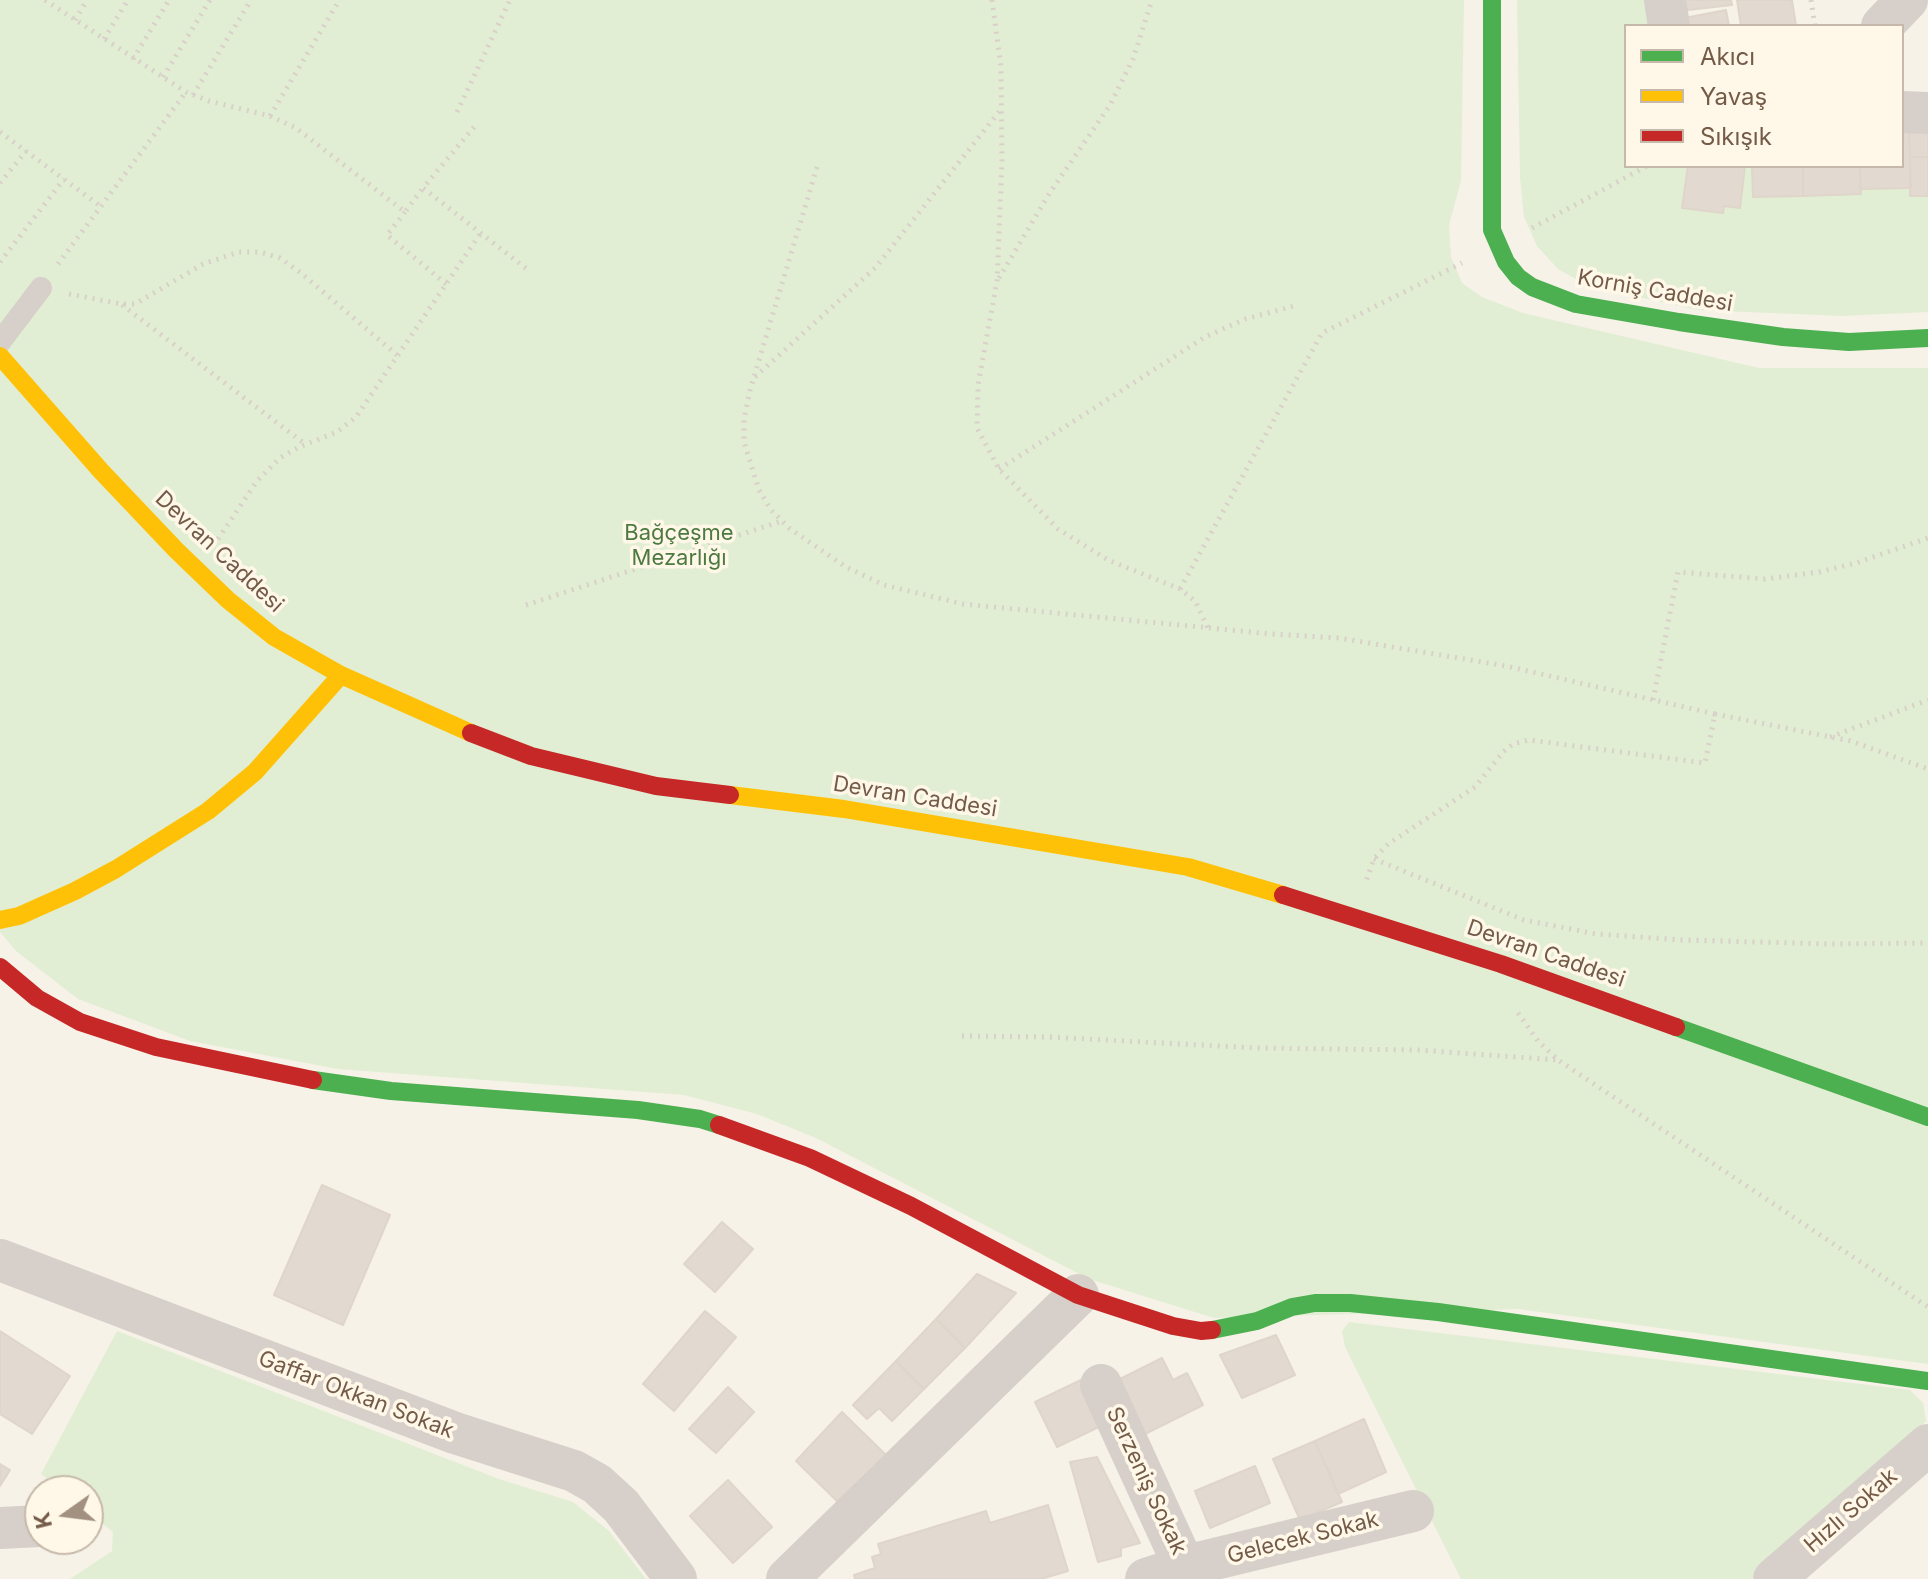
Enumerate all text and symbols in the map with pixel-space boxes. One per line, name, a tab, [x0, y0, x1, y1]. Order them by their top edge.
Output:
legend	[1624, 24, 1904, 168]
text: Akıcı	[1700, 42, 1755, 71]
text: Yavaş	[1700, 82, 1767, 111]
text: Sıkışık	[1700, 122, 1772, 151]
street label: Korniş Caddesi	[1575, 264, 1735, 318]
street label: Devran Caddesi	[149, 486, 289, 618]
park label: Bağçeşme Mezarlığı	[624, 520, 734, 572]
street label: Devran Caddesi	[831, 771, 999, 823]
street label: Devran Caddesi	[1463, 915, 1629, 993]
street label: Gaffar Okkan Sokak	[255, 1346, 457, 1444]
street label: Serzeniş Sokak	[1100, 1403, 1192, 1559]
street label: Hızlı Sokak	[1799, 1463, 1903, 1559]
north arrow	[24, 1475, 104, 1555]
street label: Gelecek Sokak	[1225, 1506, 1381, 1570]
text: K	[28, 1510, 57, 1531]

